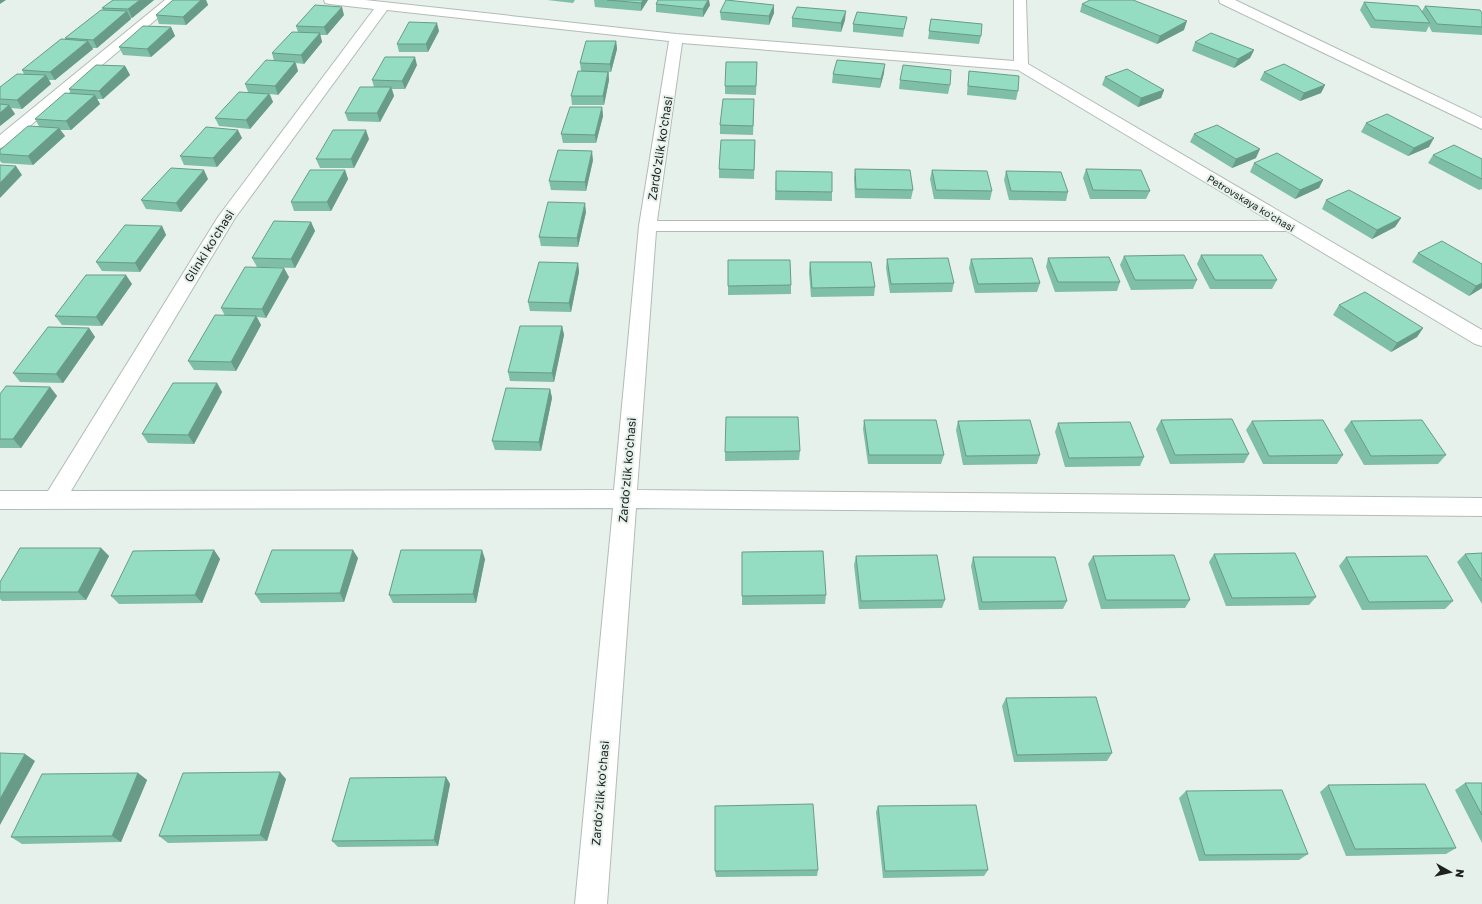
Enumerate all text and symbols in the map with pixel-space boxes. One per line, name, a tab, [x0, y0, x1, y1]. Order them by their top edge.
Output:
street label: Zardo'zlik ko'chasi	[644, 95, 676, 201]
street label: Petrovskaya ko'chasi	[1205, 172, 1297, 234]
street label: Glinki ko'chasi	[181, 207, 237, 285]
street label: Zardo'zlik ko'chasi	[615, 417, 639, 523]
street label: Zardo'zlik ko'chasi	[588, 740, 612, 846]
north arrow	[1430, 852, 1470, 892]
text: N	[1453, 868, 1467, 879]

